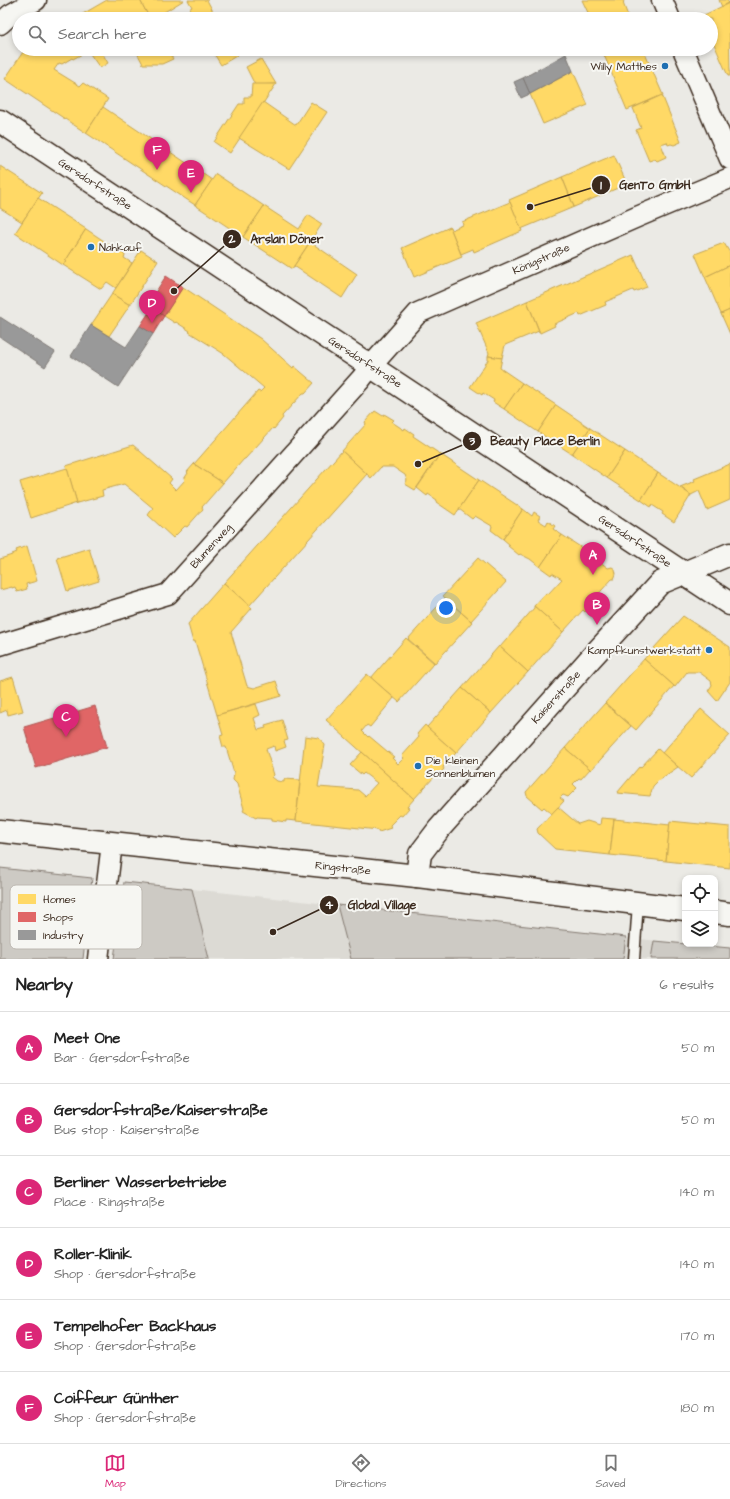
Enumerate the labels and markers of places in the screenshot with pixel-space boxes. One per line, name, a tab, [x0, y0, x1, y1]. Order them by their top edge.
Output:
place label: Willy Matthes	[591, 59, 657, 75]
marker: Willy Matthes	[660, 61, 670, 71]
pin: F	[144, 137, 170, 170]
pin: E	[178, 160, 204, 193]
callout: GenTo GmbH	[591, 173, 698, 197]
callout: Arslan Döner	[222, 227, 331, 251]
place label: Nahkauf	[99, 240, 142, 255]
marker: Nahkauf	[86, 242, 96, 252]
pin: D	[139, 290, 165, 323]
callout: Beauty Place Berlin	[462, 429, 607, 453]
pin: A	[580, 542, 606, 575]
pin: B	[584, 592, 610, 625]
place label: Kampfkunstwerkstatt	[588, 643, 702, 658]
marker: Kampfkunstwerkstatt	[704, 645, 714, 655]
pin: C	[53, 704, 79, 737]
place label: Die kleinen Sonnenblumen	[426, 753, 496, 781]
marker: Die kleinen Sonnenblumen	[413, 761, 423, 771]
callout: Global Village	[319, 893, 424, 917]

